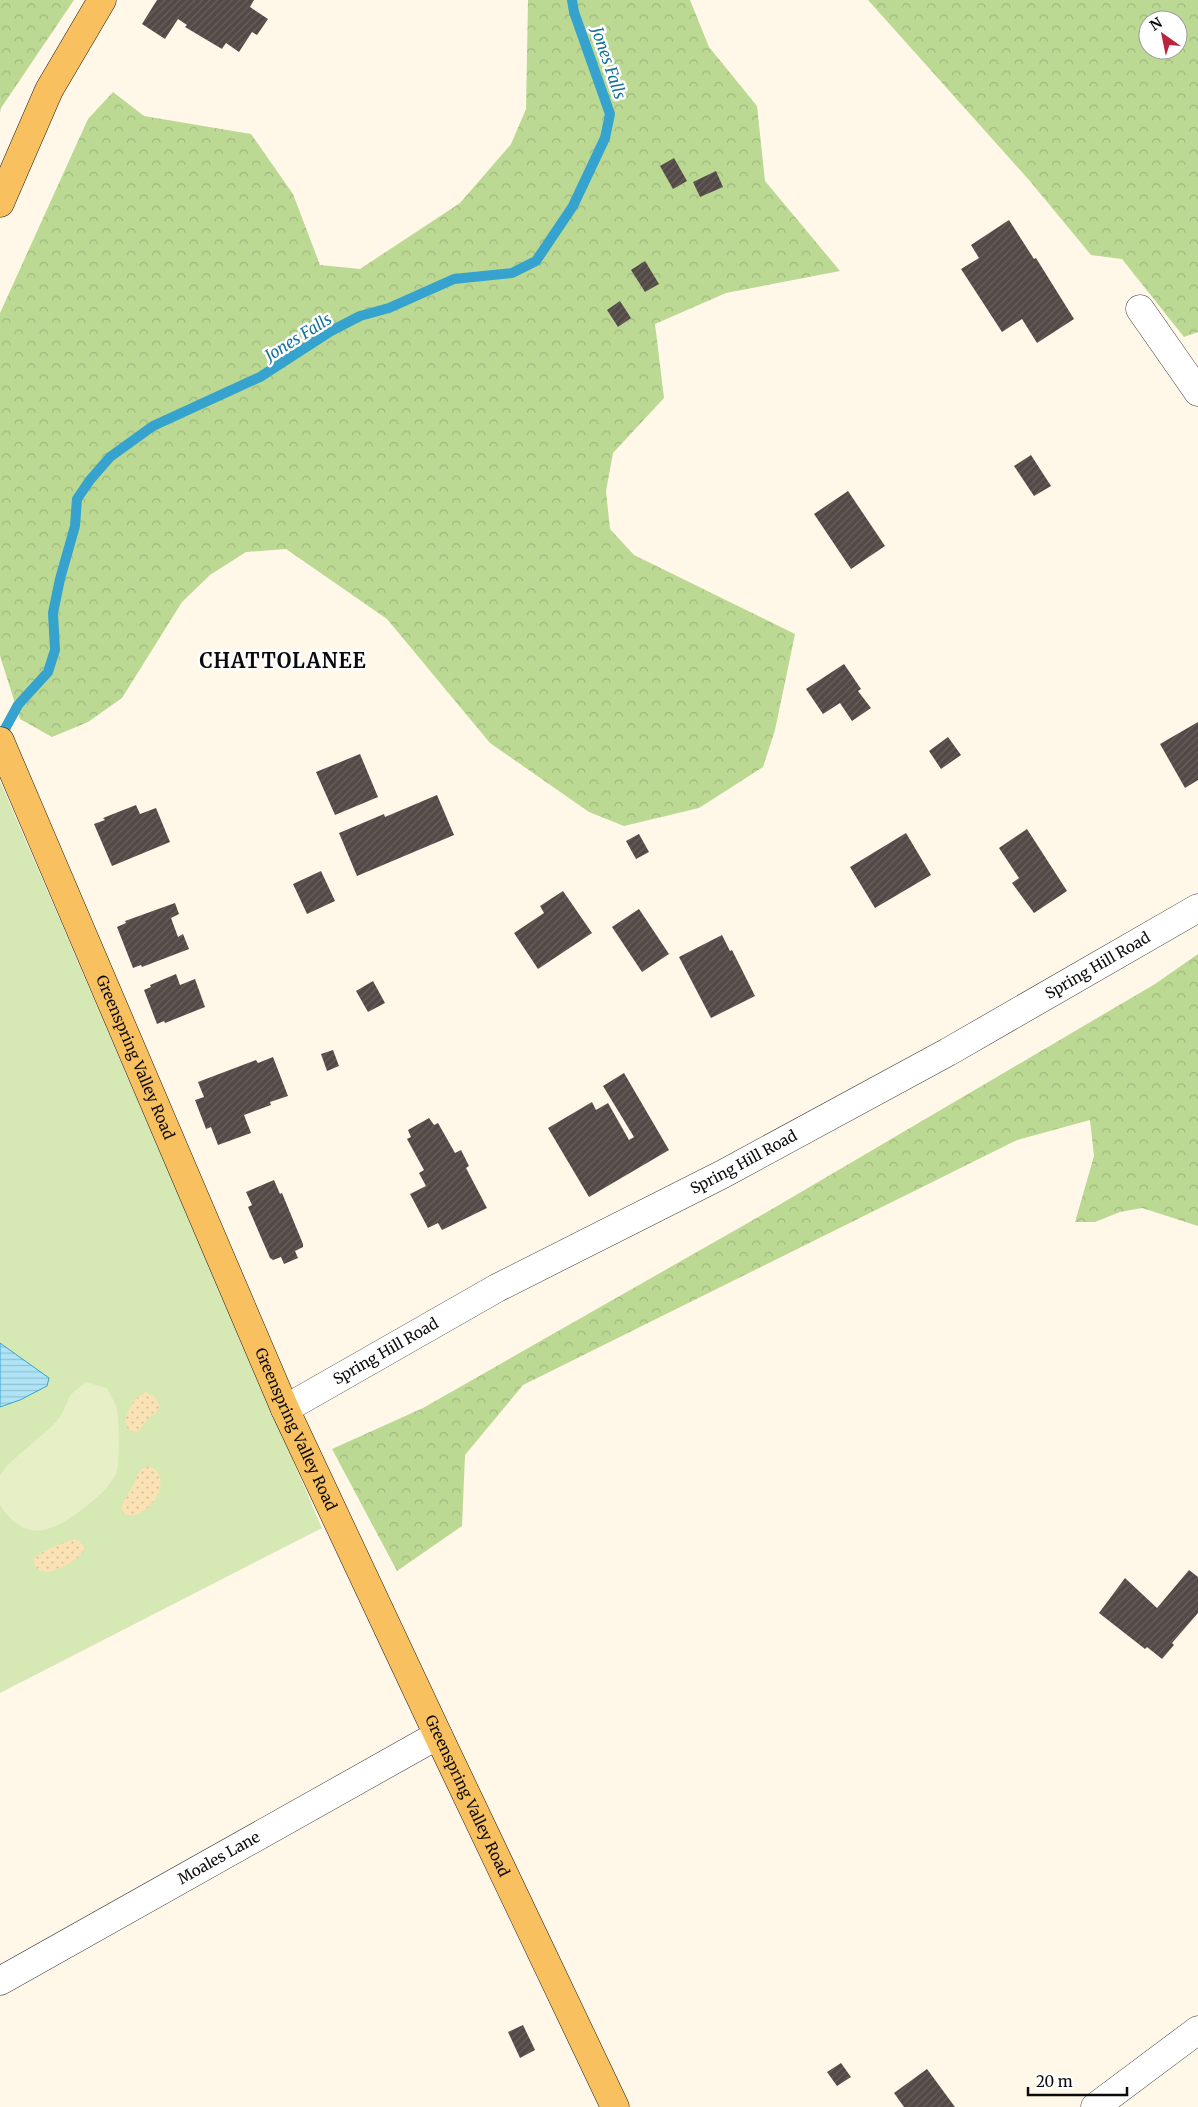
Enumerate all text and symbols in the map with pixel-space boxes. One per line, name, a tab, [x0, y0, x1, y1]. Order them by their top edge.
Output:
north arrow	[1138, 10, 1188, 60]
text: N	[1146, 14, 1165, 35]
water label: Jones Falls	[587, 22, 631, 102]
water label: Jones Falls	[259, 309, 335, 366]
district label: CHATTOLANEE	[199, 648, 367, 673]
street label: Spring Hill Road	[1042, 928, 1153, 1003]
street label: Greenspring Valley Road	[92, 972, 179, 1142]
street label: Spring Hill Road	[687, 1126, 800, 1198]
street label: Spring Hill Road	[329, 1314, 441, 1389]
street label: Greenspring Valley Road	[251, 1345, 341, 1513]
street label: Greenspring Valley Road	[421, 1712, 514, 1880]
street label: Moales Lane	[174, 1827, 263, 1888]
scale bar	[1028, 2064, 1127, 2096]
text: 20 m	[1036, 2072, 1073, 2091]

